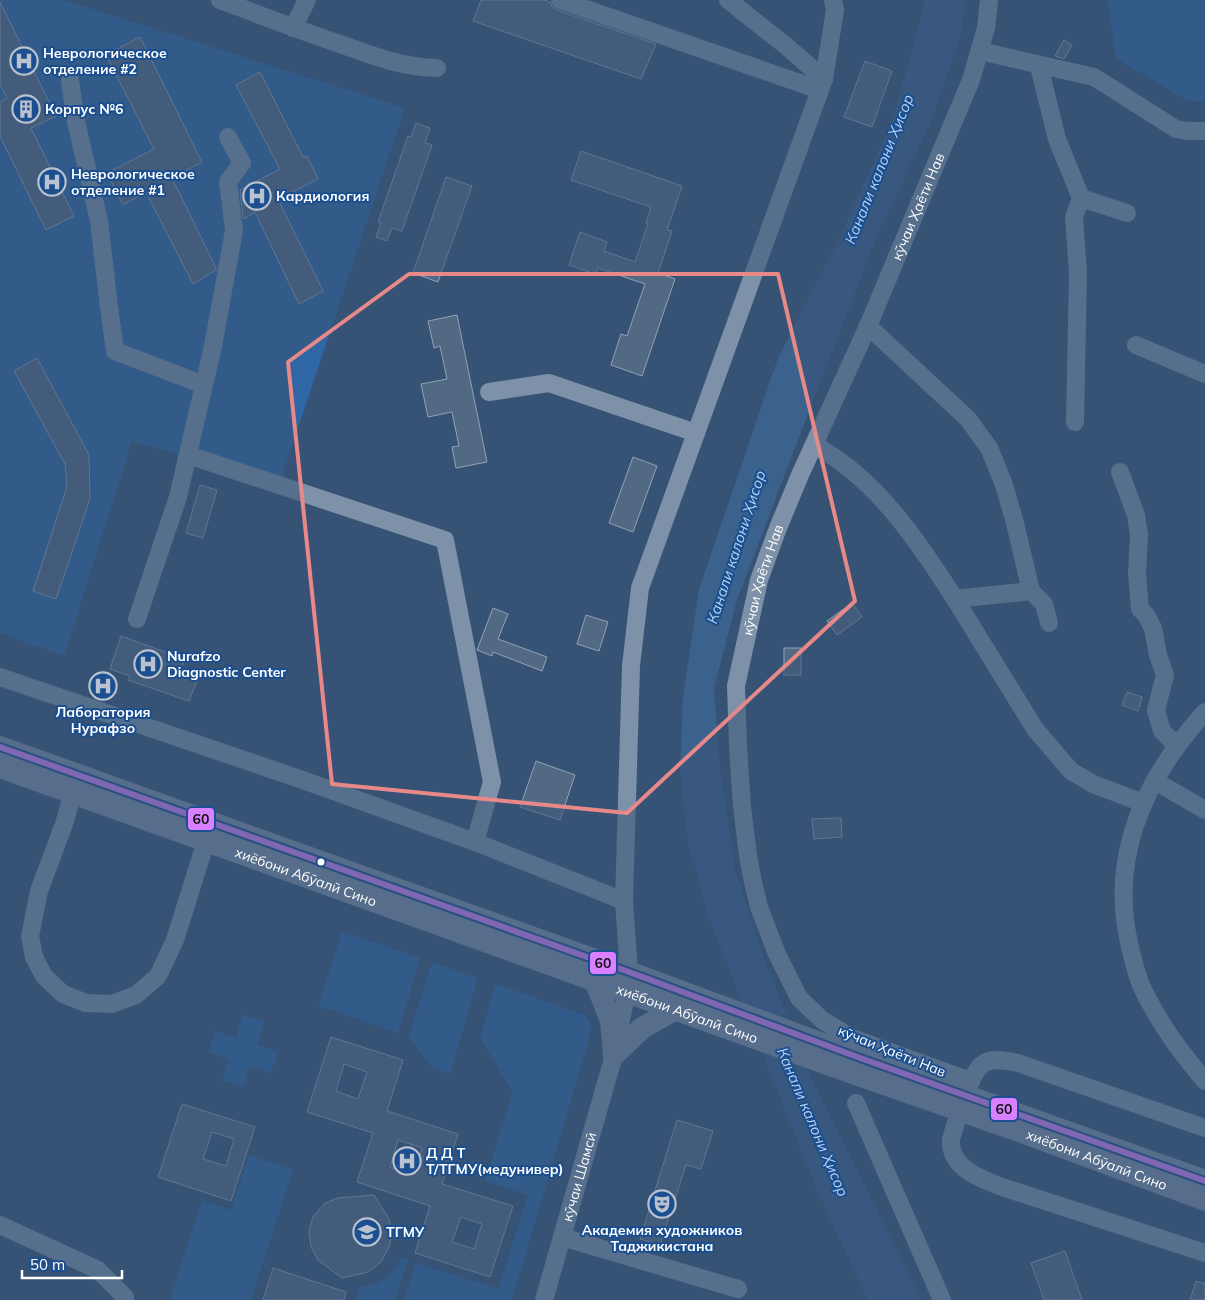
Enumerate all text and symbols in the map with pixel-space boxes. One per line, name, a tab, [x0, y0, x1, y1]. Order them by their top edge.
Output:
place label: Неврологическое отделение #2	[43, 44, 167, 78]
hospital icon: Неврологическое отделение #2	[9, 46, 39, 76]
water label: Канали калони Ҳисор	[840, 91, 918, 247]
building icon: Корпус №6	[11, 94, 41, 124]
place label: Корпус №6	[45, 100, 123, 118]
street label: кӯчаи Ҳаёти Нав	[887, 150, 949, 263]
place label: Неврологическое отделение #1	[71, 165, 195, 199]
hospital icon: Неврологическое отделение #1	[37, 167, 67, 197]
hospital icon: Кардиология	[242, 181, 272, 211]
place label: Кардиология	[276, 187, 369, 205]
water label: Канали калони Ҳисор	[702, 468, 770, 626]
street label: кӯчаи Ҳаёти Нав	[738, 522, 788, 637]
place label: Nurafzo Diagnostic Center	[167, 647, 286, 681]
hospital icon: Nurafzo Diagnostic Center	[133, 649, 163, 679]
hospital icon: Лаборатория Нурафзо	[88, 671, 118, 701]
place label: Лаборатория Нурафзо	[55, 703, 151, 737]
line badge: 60	[187, 807, 215, 831]
text: 60	[193, 810, 209, 828]
street label: хиёбони Абӯалӣ Сино	[233, 843, 379, 910]
unlabelled marker	[316, 857, 326, 867]
line badge: 60	[589, 951, 617, 975]
text: 60	[595, 954, 611, 972]
street label: хиёбони Абӯалӣ Сино	[614, 980, 760, 1047]
street label: кӯчаи Ҳаёти Нав	[835, 1021, 949, 1081]
water label: Канали калони Ҳисор	[773, 1045, 853, 1199]
line badge: 60	[990, 1097, 1018, 1121]
text: 60	[996, 1100, 1012, 1118]
street label: хиёбони Абӯалӣ Сино	[1024, 1125, 1170, 1194]
street label: кӯчаи Шамсӣ	[558, 1130, 600, 1224]
place label: Д Д Т Т/ТГМУ(медунивер)	[426, 1144, 564, 1178]
hospital icon: Д Д Т Т/ТГМУ(медунивер)	[392, 1146, 422, 1176]
theatre icon: Академия художников Таджикистана	[647, 1189, 677, 1219]
school or university icon: ТГМУ	[352, 1217, 382, 1247]
place label: Академия художников Таджикистана	[582, 1221, 742, 1255]
place label: ТГМУ	[386, 1223, 425, 1241]
scale bar	[22, 1248, 122, 1280]
text: 50 m	[30, 1255, 65, 1274]

